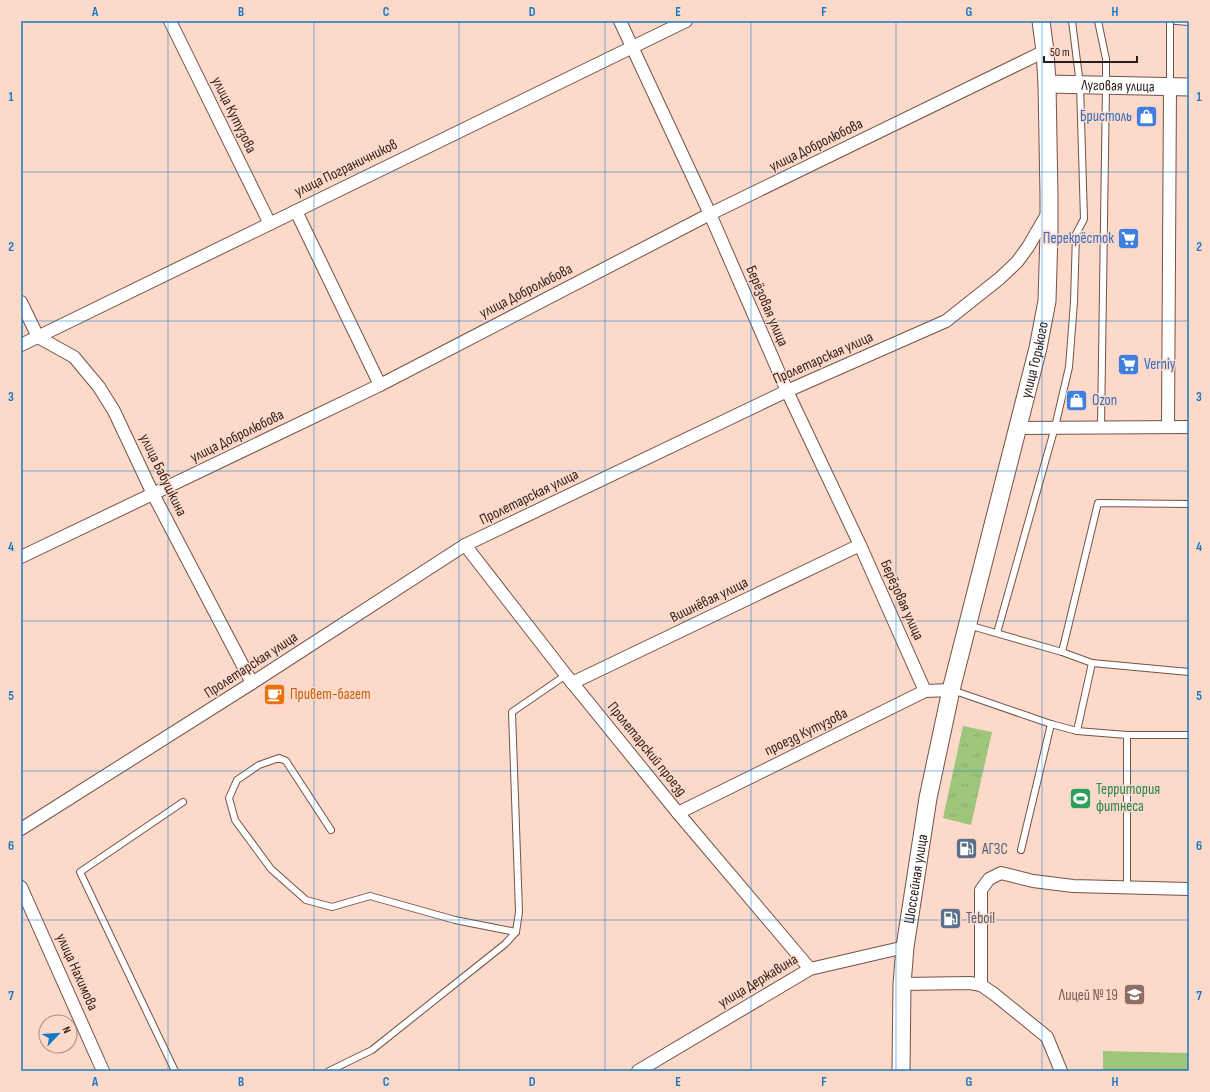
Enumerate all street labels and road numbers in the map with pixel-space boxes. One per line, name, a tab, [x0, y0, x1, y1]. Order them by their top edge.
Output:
street label: улица Кутузова	[207, 74, 261, 157]
street label: Луговая улица	[1080, 75, 1155, 96]
street label: улица Добролюбова	[766, 114, 866, 176]
street label: улица Пограничников	[291, 135, 401, 201]
street label: улица Добролюбова	[476, 259, 576, 323]
street label: Берёзовая улица	[741, 263, 793, 350]
street label: улица Горького	[1016, 320, 1052, 400]
street label: Пролетарская улица	[770, 327, 876, 389]
street label: улица Добролюбова	[187, 405, 287, 467]
street label: улица Бабушкина	[135, 431, 191, 520]
street label: Пролетарская улица	[476, 465, 582, 529]
street label: Берёзовая улица	[876, 557, 928, 643]
street label: Вишнёвая улица	[667, 573, 751, 627]
street label: Пролетарская улица	[201, 628, 302, 702]
street label: Пролетарский проезд	[603, 698, 691, 800]
street label: проезд Кутузова	[761, 704, 851, 760]
street label: Шоссейная улица	[899, 833, 932, 925]
street label: улица Нахимова	[52, 930, 103, 1014]
street label: улица Державина	[715, 950, 801, 1012]

